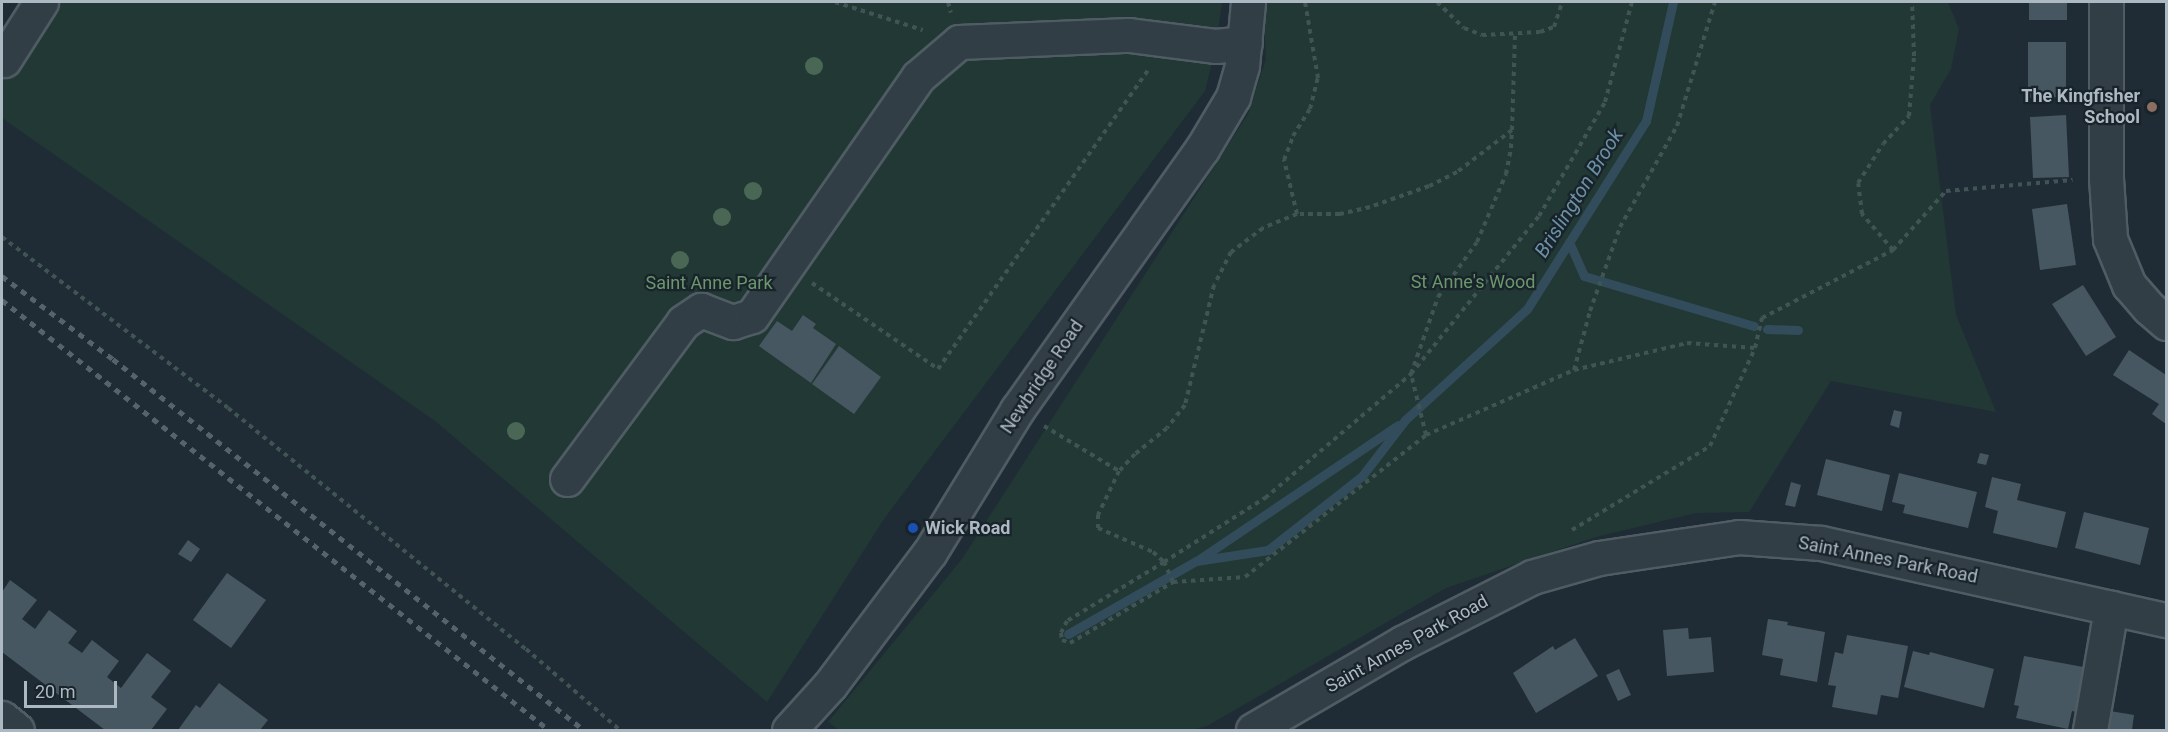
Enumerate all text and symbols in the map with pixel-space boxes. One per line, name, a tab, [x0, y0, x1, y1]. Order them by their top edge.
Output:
place label: The Kingfisher School	[2021, 86, 2140, 128]
marker: The Kingfisher School	[2145, 100, 2159, 114]
water label: Brislington Brook	[1530, 124, 1628, 262]
park label: St Anne's Wood	[1411, 271, 1535, 293]
park label: Saint Anne Park	[645, 272, 773, 294]
street label: Newbridge Road	[996, 316, 1088, 438]
place label: Wick Road	[925, 517, 1010, 539]
marker: Wick Road	[906, 521, 920, 535]
street label: Saint Annes Park Road	[1797, 532, 1979, 588]
street label: Saint Annes Park Road	[1322, 590, 1492, 698]
scale bar	[27, 669, 120, 707]
text: 20 m	[35, 681, 75, 702]

